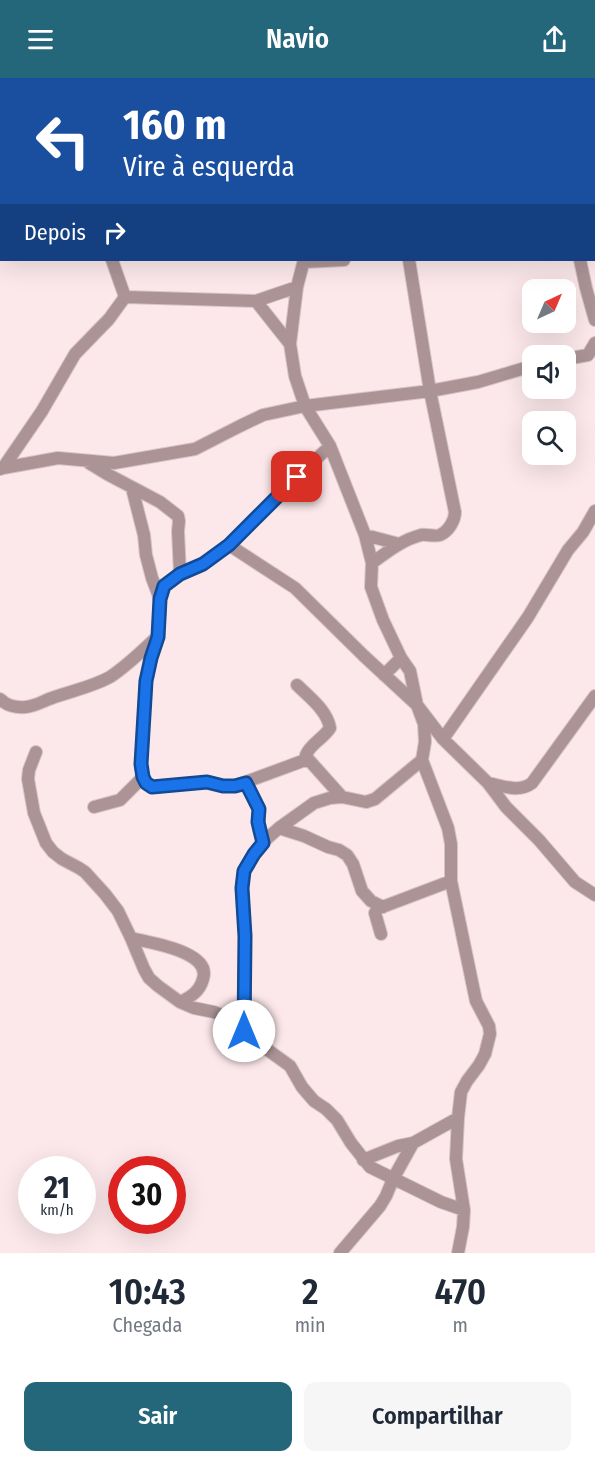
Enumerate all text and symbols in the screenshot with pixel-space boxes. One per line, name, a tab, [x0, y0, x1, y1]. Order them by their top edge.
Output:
icon: menu	[24, 23, 57, 56]
text: Navio	[266, 23, 329, 55]
icon: share	[538, 23, 571, 56]
text: 160 m	[123, 100, 226, 150]
icon: left	[24, 102, 102, 180]
text: Vire à esquerda	[123, 151, 295, 183]
icon: right	[98, 216, 131, 249]
text: Depois	[24, 219, 86, 246]
north arrow	[522, 279, 576, 333]
map controls	[522, 279, 576, 465]
button: sound	[522, 345, 576, 399]
button: search	[522, 411, 576, 465]
pin	[271, 451, 322, 502]
icon: arrive	[280, 460, 313, 493]
position arrow	[212, 999, 276, 1063]
speed limit sign: 30	[108, 1156, 186, 1234]
text: 21	[44, 1170, 70, 1206]
text: km/h	[40, 1201, 74, 1219]
text: 10:43	[109, 1270, 186, 1314]
text: 2	[302, 1270, 318, 1314]
text: 470	[434, 1270, 486, 1314]
text: Chegada	[112, 1313, 182, 1337]
text: min	[295, 1313, 326, 1337]
text: m	[453, 1313, 468, 1337]
button: Sair	[24, 1382, 292, 1451]
button: Compartilhar	[304, 1382, 571, 1451]

